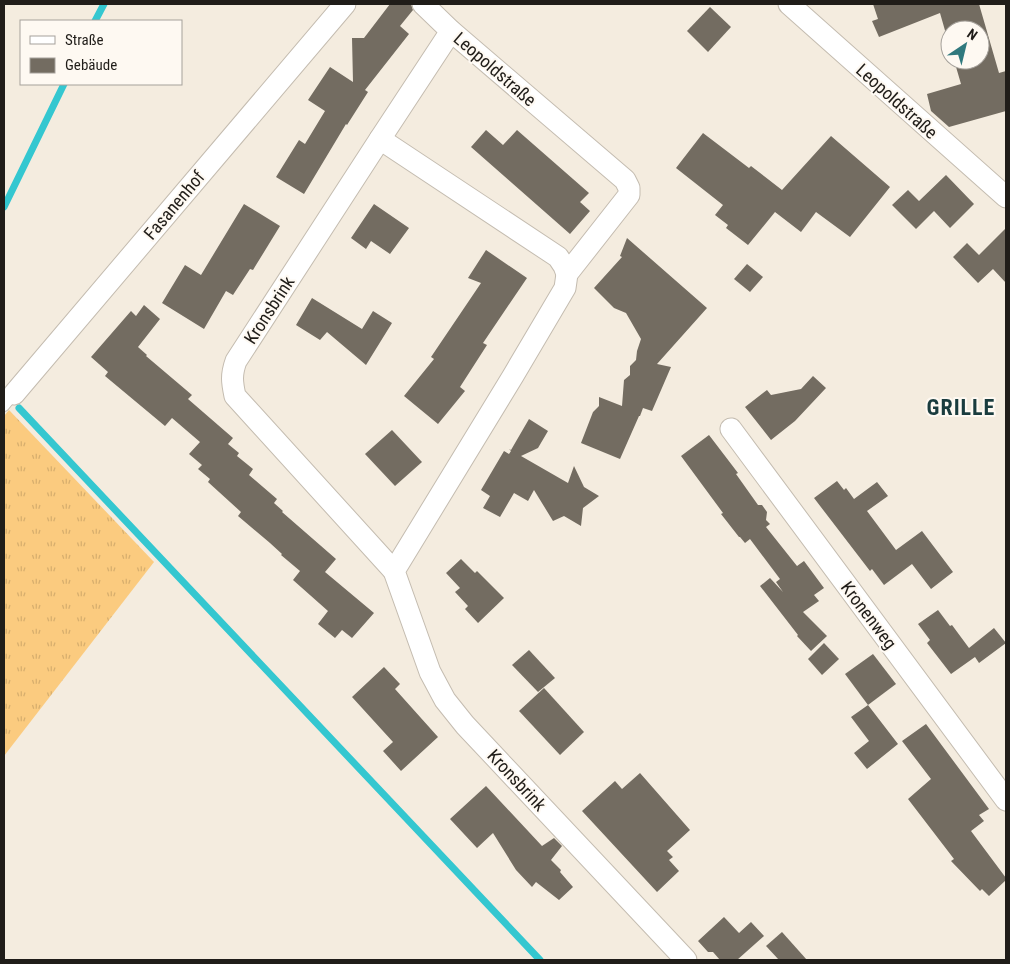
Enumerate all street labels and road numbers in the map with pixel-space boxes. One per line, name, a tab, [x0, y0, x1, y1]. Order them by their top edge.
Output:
street label: Leopoldstraße	[450, 28, 540, 110]
street label: Leopoldstraße	[852, 59, 942, 143]
street label: Fasanenhof	[139, 166, 209, 244]
street label: Kronsbrink	[239, 272, 299, 348]
street label: Kronenweg	[837, 577, 901, 653]
street label: Kronsbrink	[483, 745, 551, 815]

